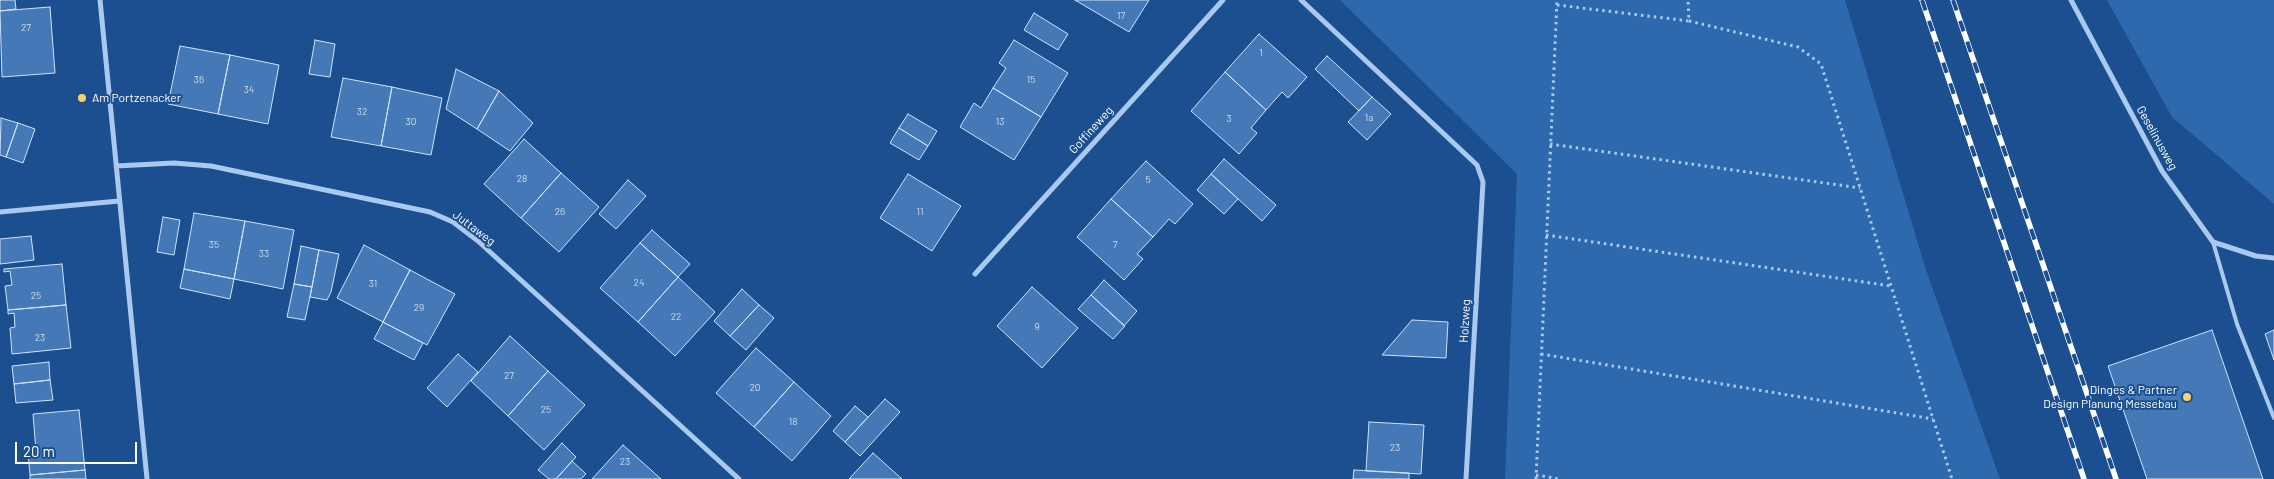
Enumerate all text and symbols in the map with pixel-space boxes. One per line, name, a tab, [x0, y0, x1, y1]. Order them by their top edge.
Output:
house number: 17	[1117, 10, 1125, 22]
house number: 27	[21, 22, 31, 34]
house number: 1	[1259, 47, 1263, 59]
house number: 36	[194, 74, 204, 86]
house number: 15	[1027, 74, 1035, 86]
house number: 34	[244, 84, 254, 96]
place label: Am Portzenacker	[92, 91, 181, 105]
marker: Am Portzenacker	[76, 92, 88, 104]
street label: Goffineweg	[1066, 103, 1116, 157]
street label: Geselinusweg	[2133, 103, 2181, 173]
house number: 32	[357, 106, 367, 118]
house number: 1a	[1365, 112, 1373, 124]
house number: 3	[1226, 113, 1232, 125]
house number: 30	[406, 116, 416, 128]
house number: 13	[996, 116, 1004, 128]
house number: 28	[517, 173, 527, 185]
house number: 5	[1145, 174, 1151, 186]
house number: 26	[555, 206, 565, 218]
house number: 11	[916, 206, 924, 218]
street label: Juttaweg	[450, 207, 498, 249]
house number: 35	[209, 239, 219, 251]
house number: 7	[1113, 239, 1117, 251]
house number: 33	[259, 248, 269, 260]
house number: 24	[634, 277, 644, 289]
house number: 31	[369, 278, 377, 290]
house number: 25	[31, 290, 41, 302]
street label: Holzweg	[1457, 299, 1473, 343]
house number: 29	[414, 302, 424, 314]
house number: 22	[671, 311, 681, 323]
house number: 9	[1034, 321, 1040, 333]
house number: 23	[35, 332, 45, 344]
house number: 27	[504, 370, 514, 382]
house number: 20	[749, 382, 761, 394]
place label: Dinges & Partner Design Planung Messebau	[2043, 383, 2177, 411]
marker: Dinges & Partner Design Planung Messebau	[2181, 391, 2193, 403]
house number: 25	[541, 404, 551, 416]
house number: 18	[789, 416, 797, 428]
scale bar	[18, 432, 140, 464]
text: 20 m	[23, 442, 55, 460]
house number: 23	[1390, 442, 1400, 454]
house number: 23	[620, 456, 630, 468]

